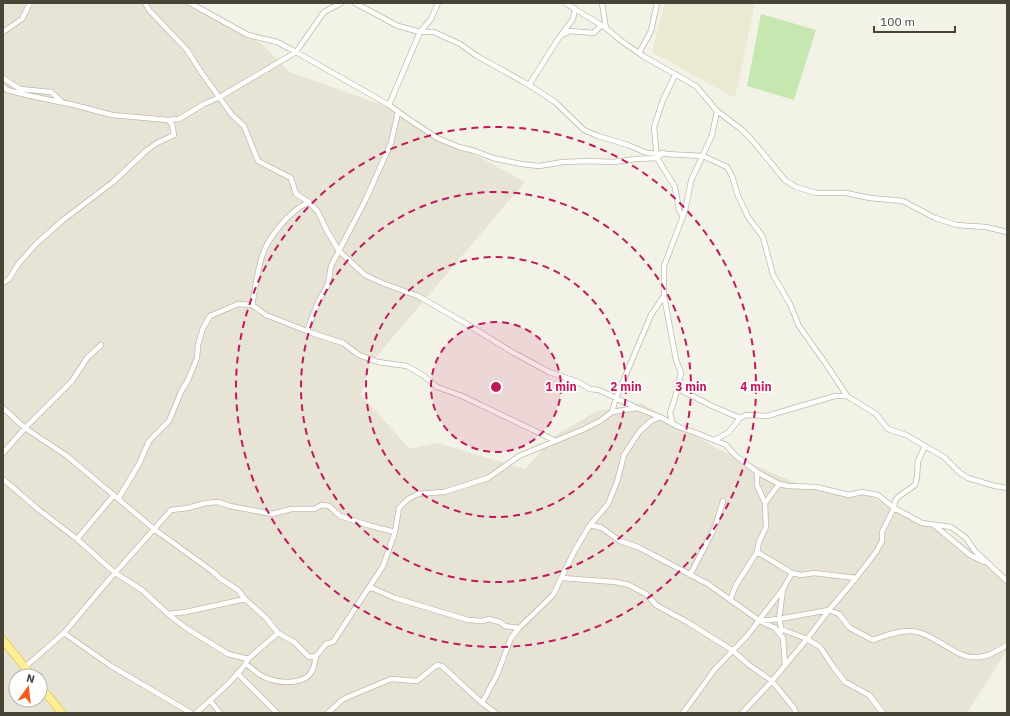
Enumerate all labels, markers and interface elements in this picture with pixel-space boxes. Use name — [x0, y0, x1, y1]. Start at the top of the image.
scale bar — [874, 8, 955, 34]
text: 100 m — [880, 14, 915, 29]
text: 1 min — [545, 379, 577, 394]
text: 2 min — [610, 379, 642, 394]
text: 3 min — [675, 379, 707, 394]
text: 4 min — [740, 379, 772, 394]
centre of rings — [489, 380, 503, 394]
north arrow — [8, 668, 48, 708]
text: N — [25, 671, 36, 686]

